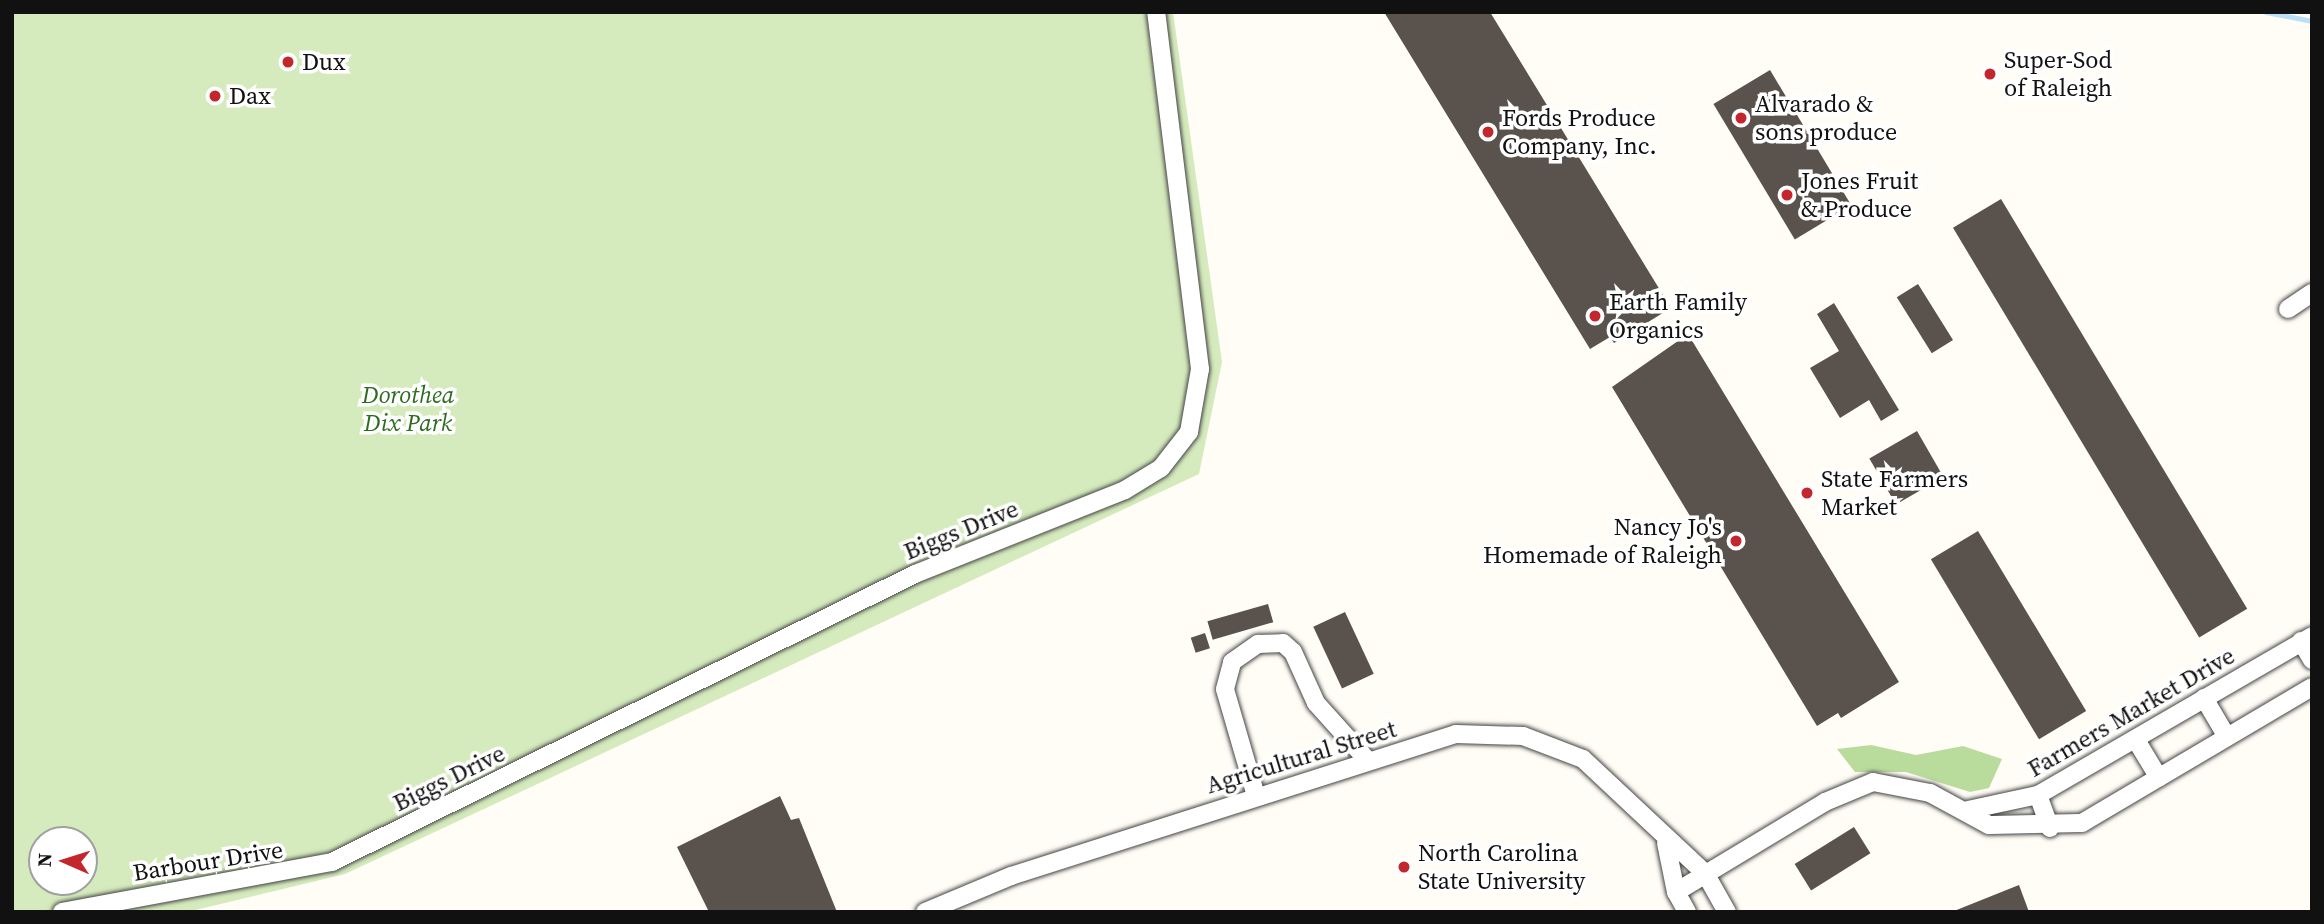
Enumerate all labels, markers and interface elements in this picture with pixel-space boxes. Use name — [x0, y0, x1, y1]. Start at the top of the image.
place label: Super-Sod of Raleigh — [2004, 46, 2112, 102]
place label: Dux — [302, 48, 346, 76]
marker: Dux — [280, 54, 296, 70]
marker: Super-Sod of Raleigh — [1982, 66, 1998, 82]
place label: Dax — [229, 82, 271, 110]
marker: Dax — [207, 88, 223, 104]
place label: Alvarado & sons produce — [1755, 90, 1897, 146]
place label: Fords Produce Company, Inc. — [1502, 104, 1657, 160]
marker: Alvarado & sons produce — [1733, 110, 1749, 126]
marker: Fords Produce Company, Inc. — [1480, 124, 1496, 140]
place label: Jones Fruit & Produce — [1801, 167, 1918, 223]
marker: Jones Fruit & Produce — [1779, 187, 1795, 203]
place label: Earth Family Organics — [1609, 288, 1747, 344]
marker: Earth Family Organics — [1587, 308, 1603, 324]
park label: Dorothea Dix Park — [362, 381, 454, 437]
place label: State Farmers Market — [1821, 465, 1968, 521]
marker: State Farmers Market — [1799, 485, 1815, 501]
street label: Biggs Drive — [900, 494, 1022, 566]
place label: Nancy Jo's Homemade of Raleigh — [1483, 513, 1722, 569]
marker: Nancy Jo's Homemade of Raleigh — [1728, 533, 1744, 549]
street label: Farmers Market Drive — [2022, 641, 2240, 783]
street label: Agricultural Street — [1202, 714, 1400, 800]
street label: Biggs Drive — [388, 739, 510, 817]
north arrow — [28, 826, 98, 896]
street label: Barbour Drive — [131, 835, 285, 887]
place label: North Carolina State University — [1418, 839, 1585, 895]
text: N — [31, 852, 57, 868]
marker: North Carolina State University — [1396, 859, 1412, 875]

